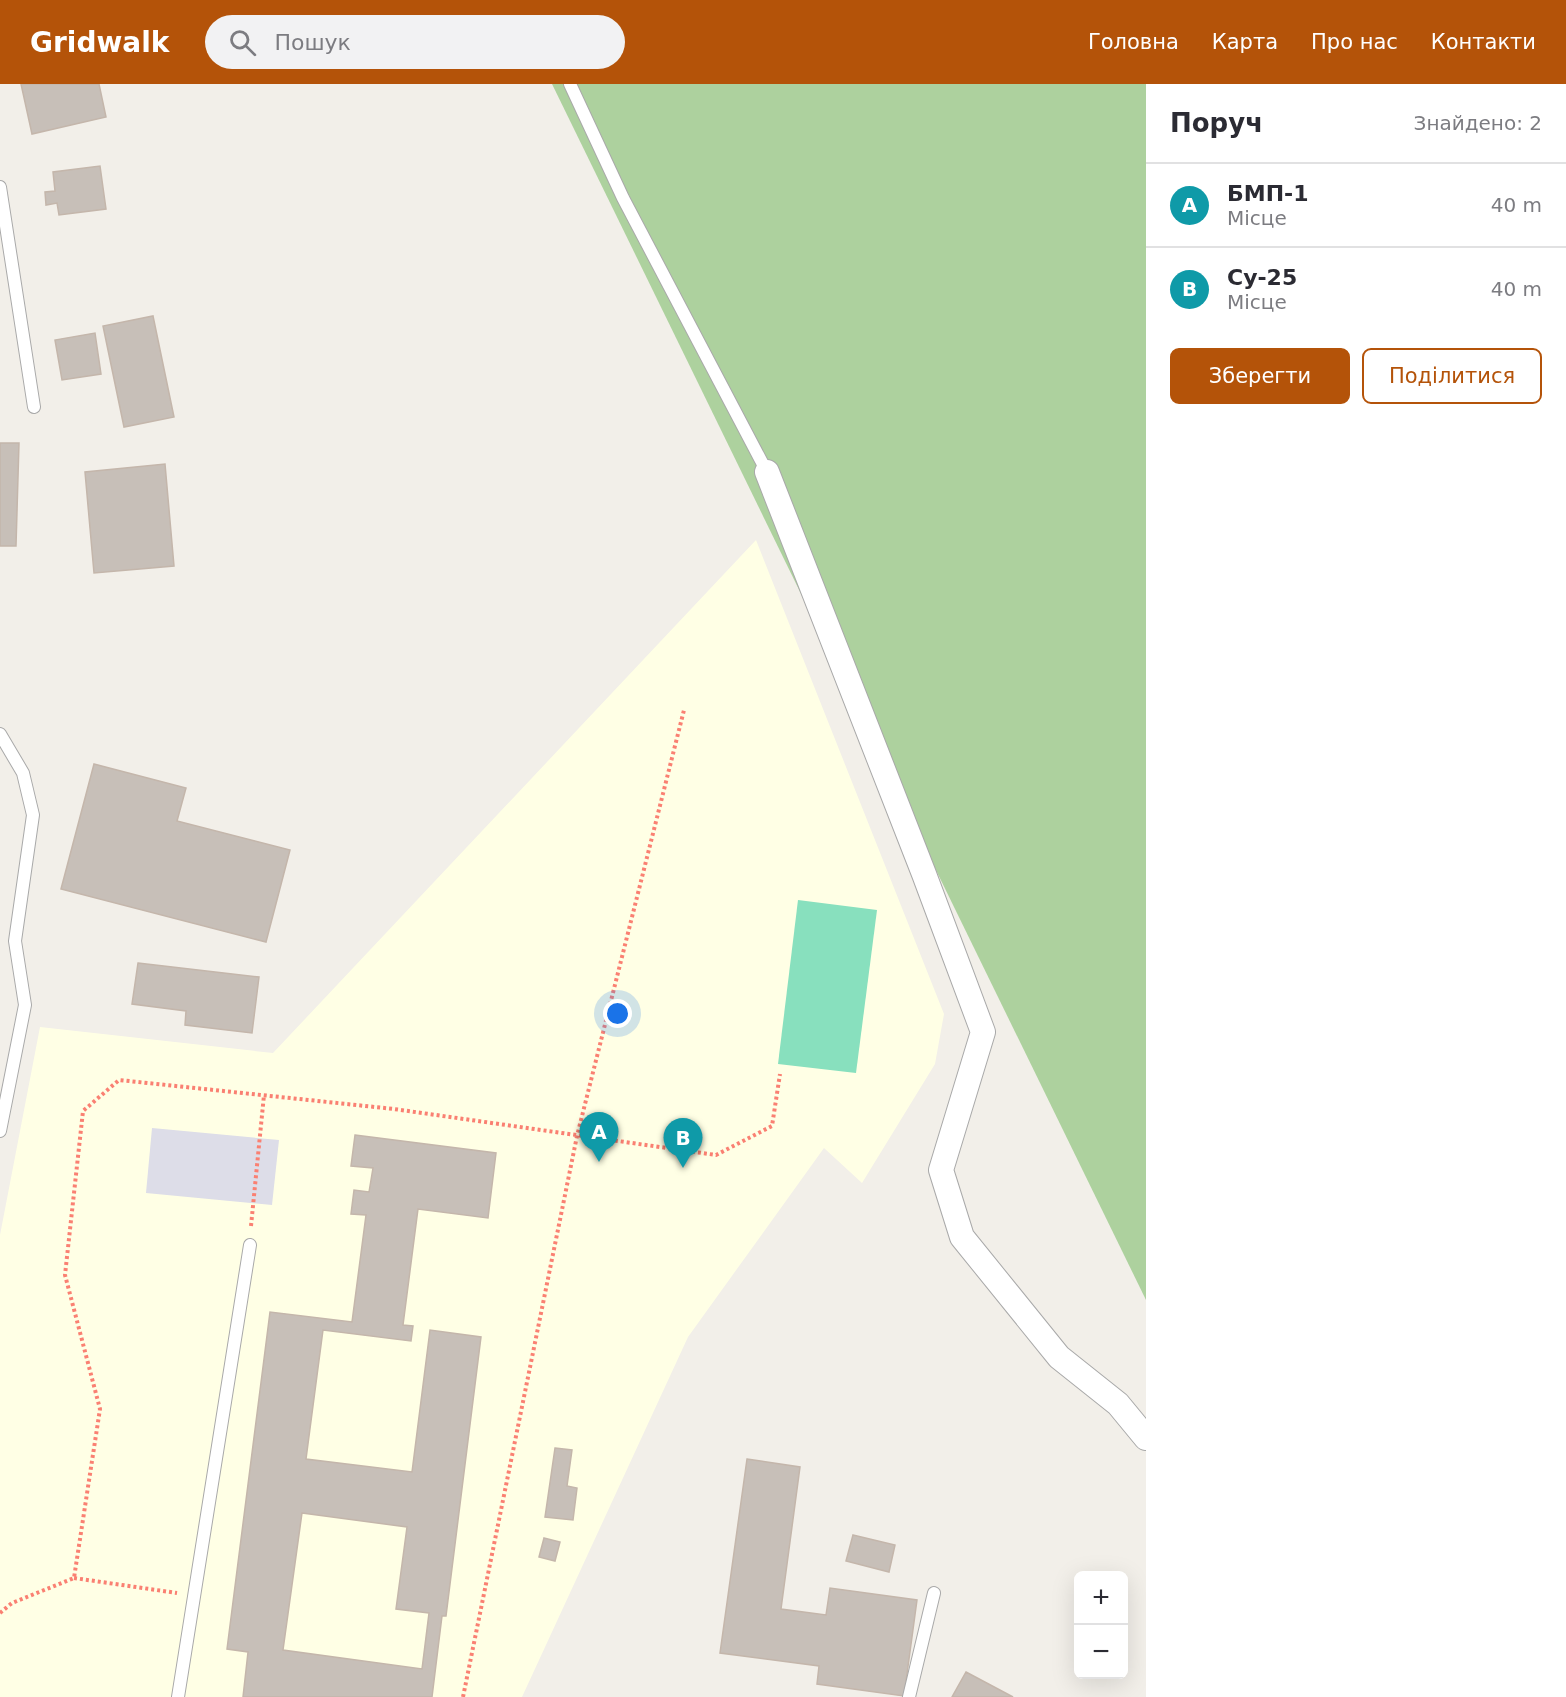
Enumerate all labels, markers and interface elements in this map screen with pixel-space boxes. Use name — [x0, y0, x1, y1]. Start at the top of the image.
search box — [205, 15, 625, 69]
text: Gridwalk — [30, 26, 169, 59]
icon: search — [226, 26, 259, 59]
text: Пошук — [274, 30, 351, 55]
text: Головна — [1088, 30, 1179, 54]
text: Карта — [1212, 30, 1278, 54]
text: Про нас — [1311, 30, 1398, 54]
text: Контакти — [1431, 30, 1536, 54]
text: Поруч — [1170, 108, 1263, 138]
text: Знайдено: 2 — [1414, 111, 1542, 135]
text: БМП-1 — [1227, 181, 1309, 206]
text: A — [1182, 193, 1197, 217]
text: 40 m — [1491, 193, 1542, 217]
text: Місце — [1227, 206, 1287, 230]
text: Су-25 — [1227, 265, 1297, 290]
text: B — [1182, 277, 1197, 301]
text: 40 m — [1491, 277, 1542, 301]
text: Місце — [1227, 290, 1287, 314]
button: Зберегти — [1170, 348, 1350, 404]
button: Поділитися — [1362, 348, 1542, 404]
your location — [603, 999, 632, 1028]
pin: A — [580, 1112, 618, 1162]
pin: B — [664, 1118, 702, 1168]
map controls — [1074, 1571, 1128, 1679]
button: + — [1074, 1571, 1128, 1625]
button: − — [1074, 1625, 1128, 1679]

